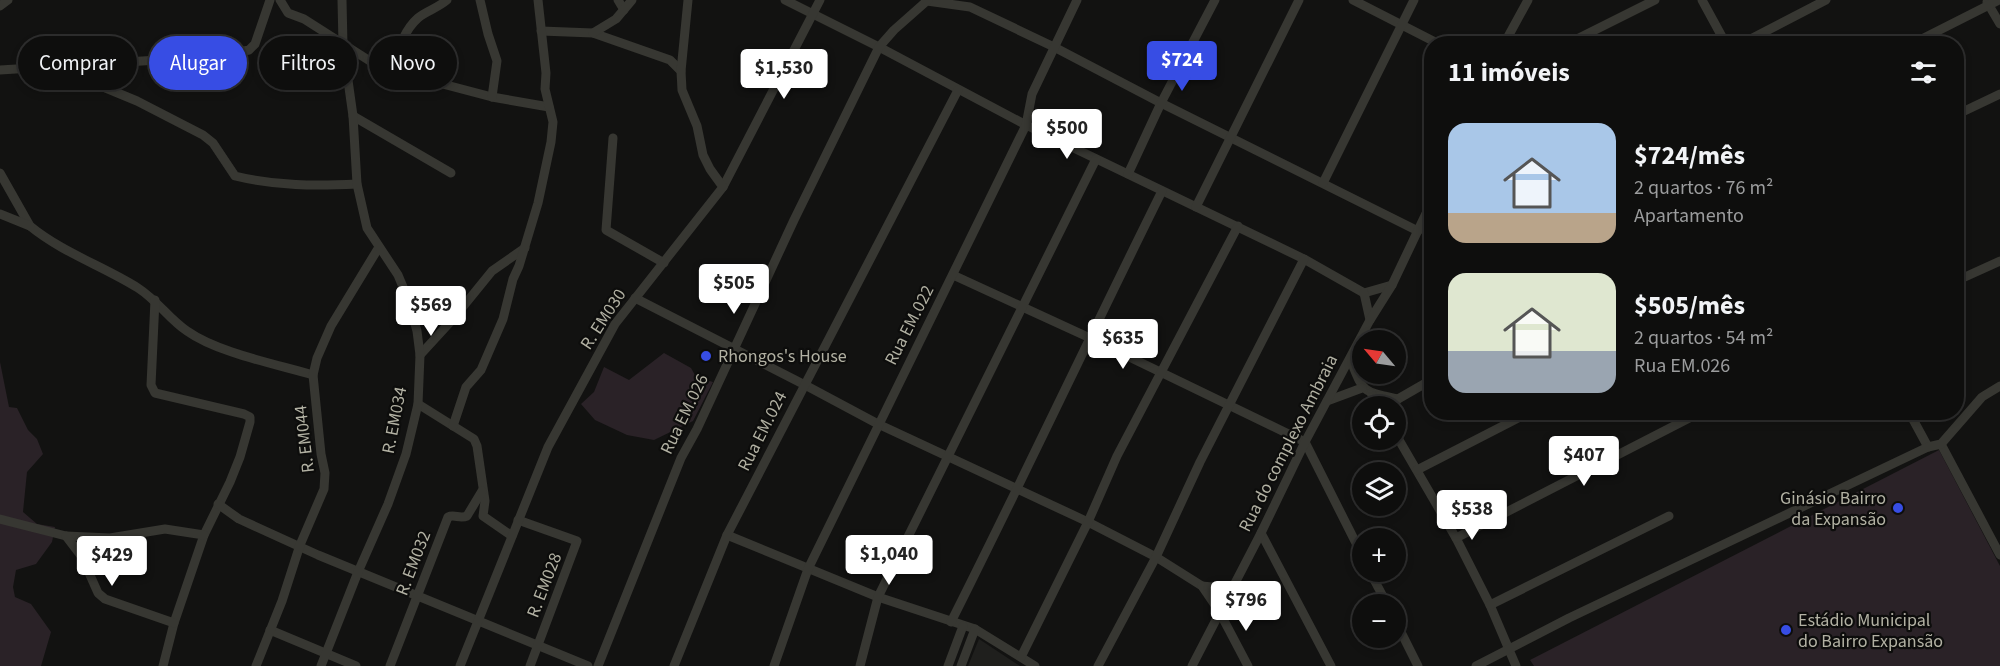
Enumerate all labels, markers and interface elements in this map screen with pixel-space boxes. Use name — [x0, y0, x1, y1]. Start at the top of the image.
chip: Comprar — [18, 36, 137, 90]
chip: Alugar — [149, 36, 247, 90]
chip: Filtros — [259, 36, 357, 90]
chip: Novo — [369, 36, 457, 90]
pin: $724 — [1146, 41, 1218, 92]
text: $724 — [1161, 46, 1203, 74]
pin: $1,530 — [735, 49, 833, 100]
text: $1,530 — [755, 54, 813, 82]
text: 11 imóveis — [1448, 54, 1570, 91]
icon: filters — [1907, 56, 1940, 89]
pin: $500 — [1031, 109, 1103, 160]
text: $500 — [1046, 114, 1088, 142]
text: $724/mês — [1634, 137, 1745, 174]
icon: home — [1496, 147, 1568, 219]
text: 2 quartos · 76 m² — [1634, 174, 1773, 202]
text: Apartamento — [1634, 202, 1744, 230]
pin: $505 — [698, 264, 770, 315]
text: $505 — [713, 269, 755, 297]
street label: Rua EM.022 — [879, 281, 940, 369]
street label: R. EM030 — [574, 284, 632, 354]
pin: $569 — [395, 286, 467, 337]
text: $505/mês — [1634, 287, 1745, 324]
text: $569 — [410, 291, 452, 319]
icon: home — [1496, 297, 1568, 369]
pin: $635 — [1087, 319, 1159, 370]
text: $635 — [1102, 324, 1144, 352]
text: 2 quartos · 54 m² — [1634, 324, 1773, 352]
north arrow — [1352, 330, 1406, 384]
map controls — [1352, 330, 1406, 648]
place label: Rhongos's House — [718, 344, 847, 369]
marker: Rhongos's House — [699, 349, 713, 363]
street label: Rua do complexo Ambraia — [1233, 350, 1344, 536]
text: Rua EM.026 — [1634, 352, 1730, 380]
street label: Rua EM.026 — [654, 370, 715, 459]
street label: R. EM034 — [376, 384, 413, 456]
street label: Rua EM.024 — [732, 387, 793, 475]
button: locate — [1352, 396, 1406, 450]
street label: R. EM044 — [288, 404, 321, 474]
pin: $407 — [1548, 436, 1620, 487]
text: $407 — [1563, 441, 1605, 469]
button: layers — [1352, 462, 1406, 516]
place label: Ginásio Bairro da Expansão — [1780, 486, 1886, 532]
pin: $538 — [1436, 490, 1508, 541]
text: $538 — [1451, 495, 1493, 523]
marker: Ginásio Bairro da Expansão — [1891, 501, 1905, 515]
street label: R. EM032 — [390, 527, 437, 599]
button: + — [1352, 528, 1406, 582]
pin: $1,040 — [840, 535, 938, 586]
pin: $429 — [76, 536, 148, 587]
text: $1,040 — [860, 540, 918, 568]
text: $429 — [91, 541, 133, 569]
street label: R. EM028 — [521, 549, 568, 621]
pin: $796 — [1210, 581, 1282, 632]
text: $796 — [1225, 586, 1267, 614]
button: − — [1352, 594, 1406, 648]
place label: Estádio Municipal do Bairro Expansão — [1798, 608, 1943, 654]
marker: Estádio Municipal do Bairro Expansão — [1779, 623, 1793, 637]

